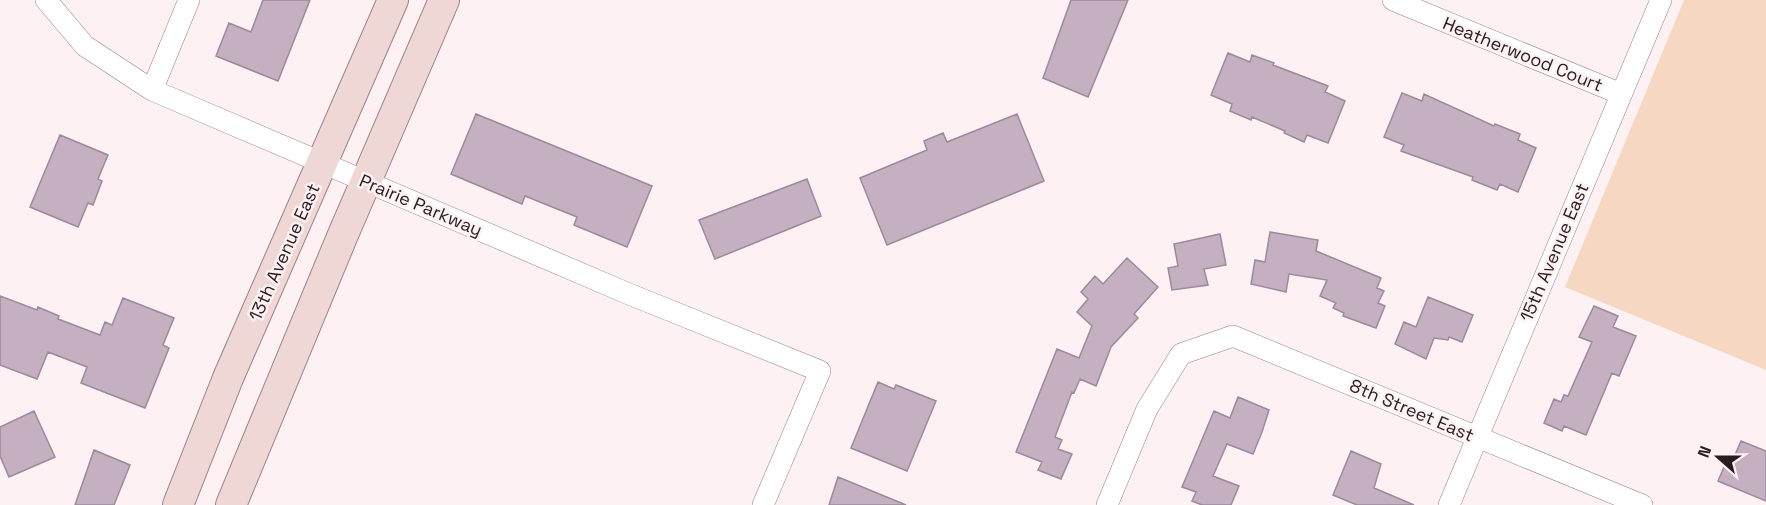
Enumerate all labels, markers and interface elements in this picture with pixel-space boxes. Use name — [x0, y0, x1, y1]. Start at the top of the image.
street label: Heatherwood Court — [1440, 11, 1606, 97]
street label: Prairie Parkway — [356, 169, 486, 241]
street label: 15th Avenue East — [1514, 179, 1594, 325]
street label: 13th Avenue East — [243, 180, 325, 324]
street label: 8th Street East — [1346, 373, 1478, 447]
north arrow — [1688, 427, 1748, 487]
text: N — [1693, 443, 1716, 461]

